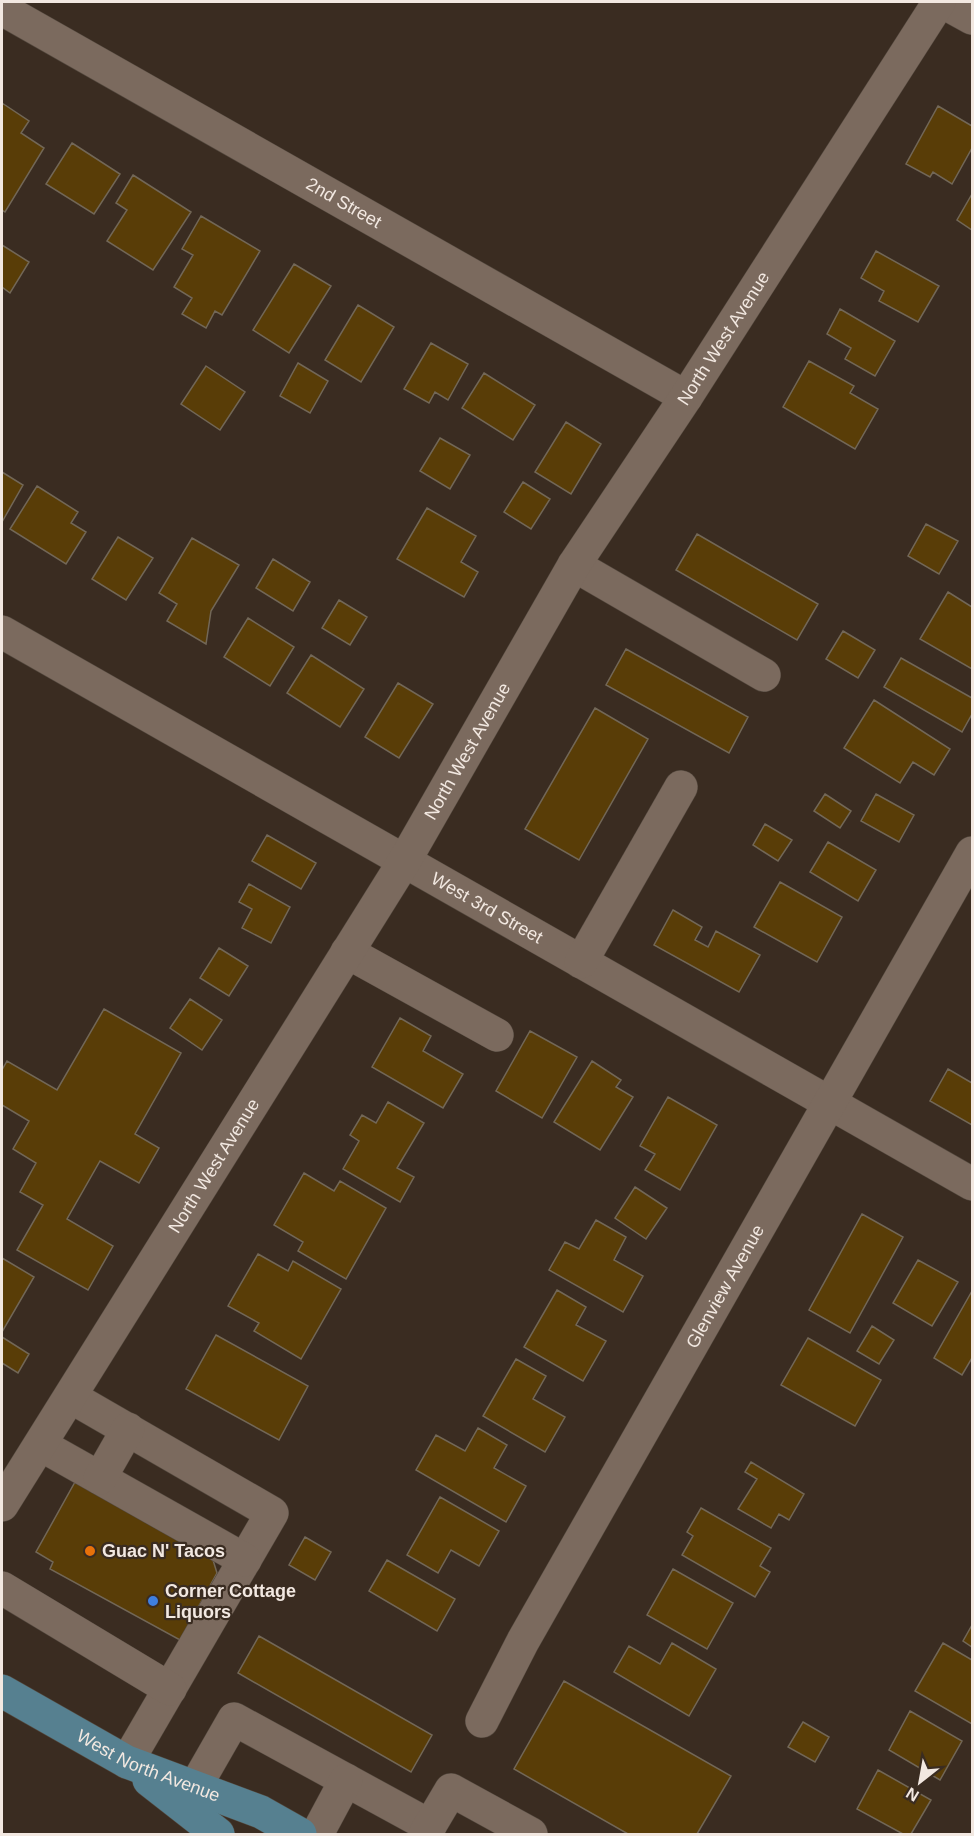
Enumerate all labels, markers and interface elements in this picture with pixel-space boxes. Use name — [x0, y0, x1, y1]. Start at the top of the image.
street label: 2nd Street — [303, 174, 385, 232]
street label: North West Avenue — [673, 268, 774, 409]
street label: North West Avenue — [420, 679, 514, 823]
street label: West 3rd Street — [428, 868, 546, 948]
street label: North West Avenue — [165, 1095, 263, 1237]
street label: Glenview Avenue — [682, 1221, 768, 1352]
place label: Guac N' Tacos — [102, 1541, 225, 1561]
marker: Guac N' Tacos — [83, 1544, 97, 1558]
place label: Corner Cottage Liquors — [165, 1581, 296, 1622]
marker: Corner Cottage Liquors — [146, 1594, 160, 1608]
street label: West North Avenue — [73, 1726, 223, 1806]
north arrow — [890, 1752, 950, 1812]
text: N — [903, 1784, 922, 1805]

